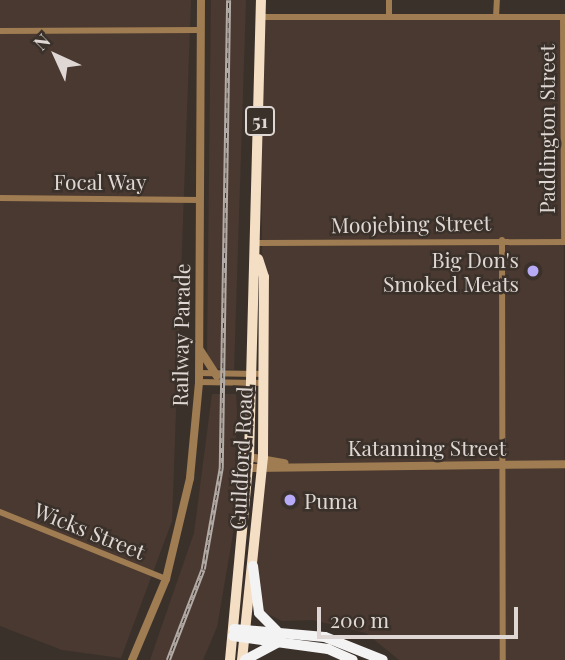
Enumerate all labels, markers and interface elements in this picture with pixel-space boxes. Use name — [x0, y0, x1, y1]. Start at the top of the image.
north arrow — [21, 21, 91, 91]
text: N — [27, 27, 55, 55]
street label: Paddington Street — [533, 44, 559, 214]
road number: 51 — [244, 105, 276, 136]
street label: Focal Way — [53, 168, 147, 194]
street label: Moojebing Street — [331, 209, 491, 237]
place label: Big Don's Smoked Meats — [383, 246, 519, 296]
street label: Railway Parade — [166, 263, 194, 407]
marker: Big Don's Smoked Meats — [525, 263, 541, 279]
street label: Guildford Road — [224, 386, 256, 530]
street label: Katanning Street — [348, 434, 506, 460]
place label: Puma — [304, 487, 358, 513]
marker: Puma — [282, 492, 298, 508]
street label: Wicks Street — [31, 496, 149, 564]
scale bar — [320, 594, 521, 638]
text: 200 m — [330, 605, 389, 633]

